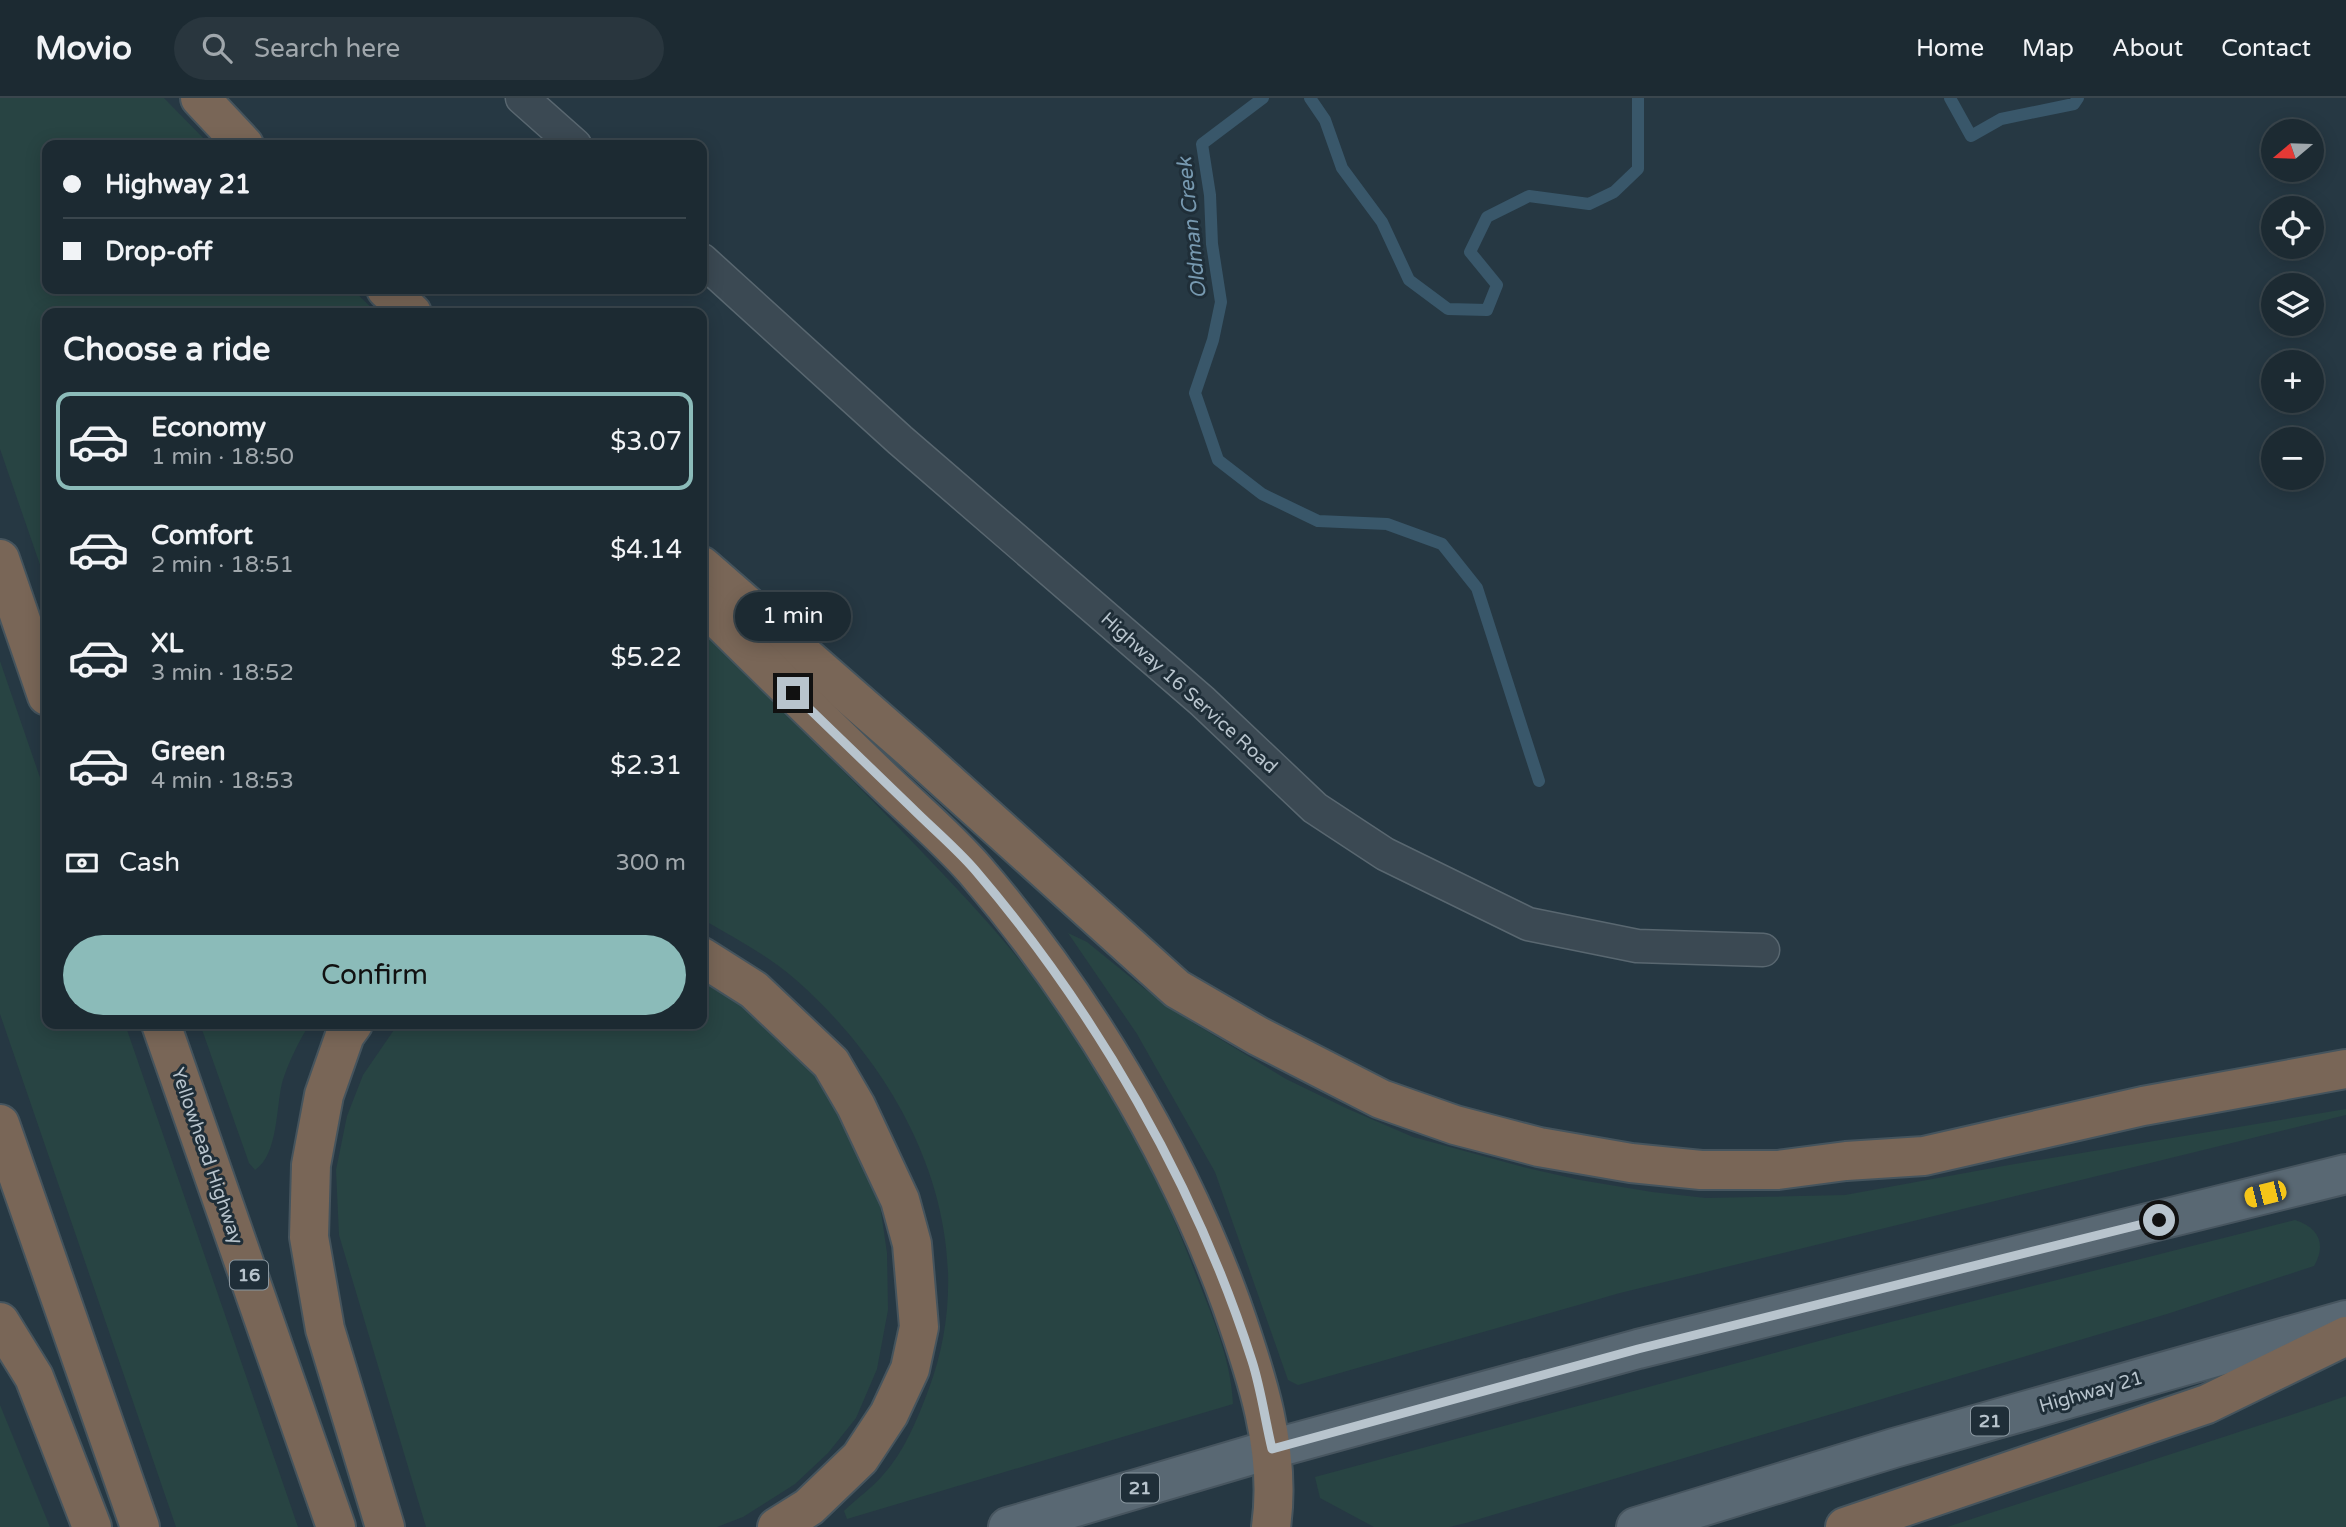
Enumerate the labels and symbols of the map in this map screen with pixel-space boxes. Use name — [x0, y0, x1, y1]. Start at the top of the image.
north arrow — [2261, 119, 2324, 182]
water label: Oldman Creek — [1172, 155, 1212, 300]
callout: 1 min — [735, 592, 851, 640]
street label: Highway 16 Service Road — [1096, 608, 1282, 778]
route end — [777, 677, 809, 709]
street label: Yellowhead Highway — [166, 1065, 248, 1247]
car — [2243, 1179, 2288, 1209]
route start — [2143, 1204, 2175, 1236]
road number: 16 — [230, 1260, 268, 1290]
street label: Highway 21 — [2037, 1367, 2145, 1417]
road number: 21 — [1971, 1406, 2009, 1436]
road number: 21 — [1121, 1474, 1159, 1503]

